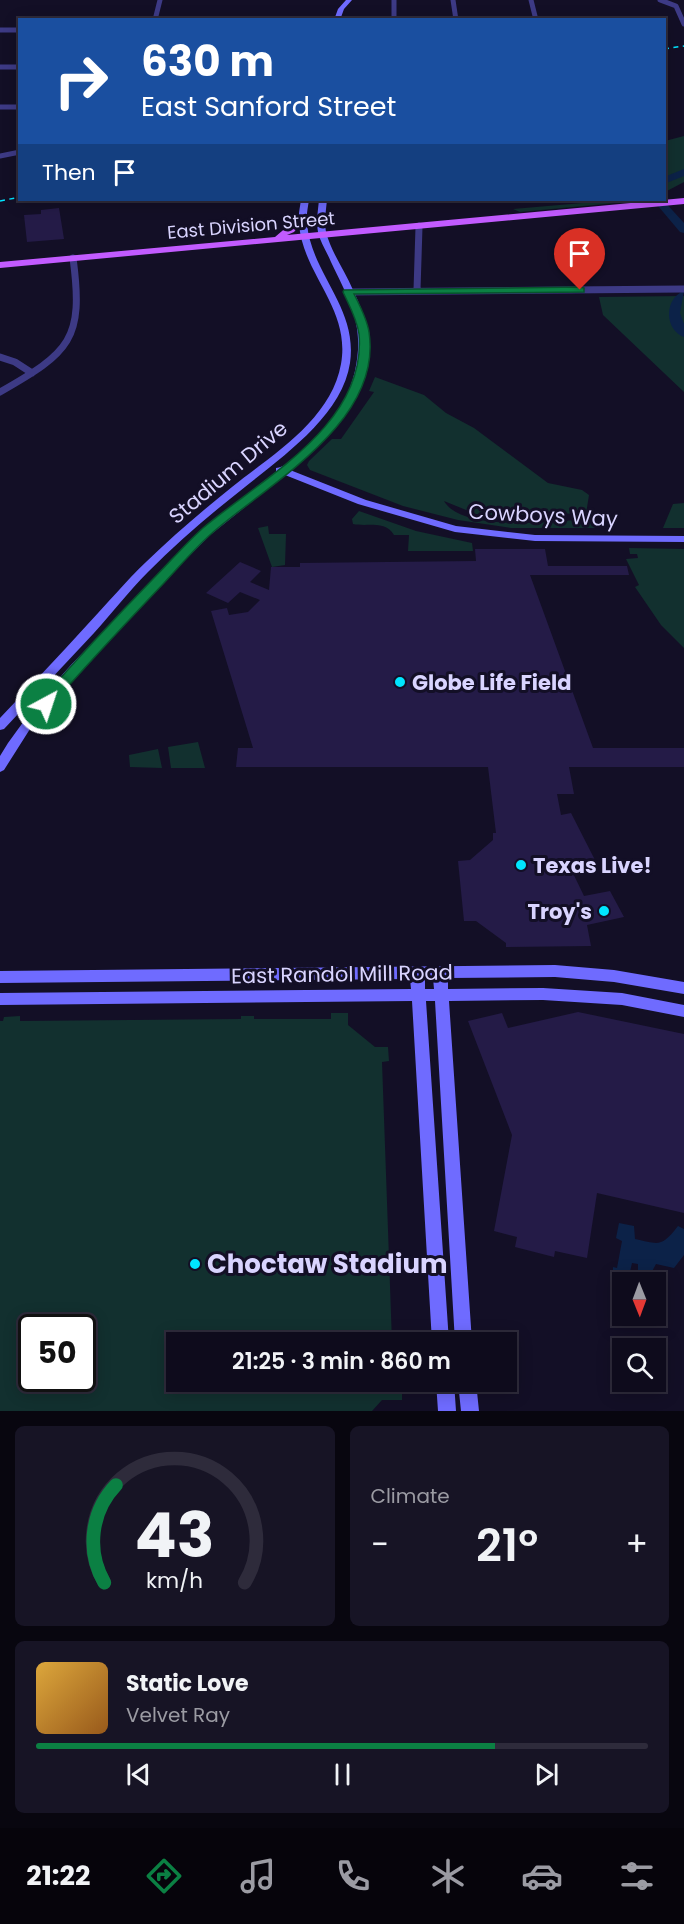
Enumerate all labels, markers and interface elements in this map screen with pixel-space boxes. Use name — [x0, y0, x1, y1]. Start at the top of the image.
text: 630 m — [141, 32, 274, 91]
icon: right — [42, 42, 120, 120]
text: East Sanford Street — [141, 88, 396, 125]
icon: arrive — [108, 156, 141, 189]
text: Then — [42, 157, 96, 188]
street label: East Division Street — [166, 205, 336, 245]
pin — [554, 228, 605, 290]
icon: arrive — [563, 237, 596, 270]
street label: Stadium Drive — [162, 414, 294, 530]
street label: Cowboys Way — [468, 497, 619, 533]
place label: Globe Life Field — [412, 668, 571, 697]
position arrow — [14.0, 672, 78.0, 736]
marker: Globe Life Field — [393, 675, 407, 689]
place label: Texas Live! — [533, 851, 652, 880]
marker: Texas Live! — [514, 858, 528, 872]
place label: Troy's — [528, 897, 592, 926]
marker: Troy's — [597, 904, 611, 918]
street label: East Randol Mill Road — [231, 958, 453, 990]
place label: Choctaw Stadium — [207, 1246, 447, 1282]
marker: Choctaw Stadium — [188, 1257, 202, 1271]
north arrow — [612, 1272, 666, 1326]
map controls — [612, 1272, 666, 1392]
speed limit sign: 50 — [18, 1314, 96, 1392]
button: search — [612, 1338, 666, 1392]
text: 21:25 · 3 min · 860 m — [232, 1346, 451, 1377]
text: Climate — [371, 1482, 450, 1510]
text: 43 — [135, 1491, 215, 1579]
text: 21° — [476, 1514, 538, 1577]
text: − — [371, 1521, 389, 1568]
text: + — [625, 1521, 648, 1568]
text: km/h — [146, 1565, 203, 1596]
text: Static Love — [126, 1668, 249, 1699]
text: Velvet Ray — [126, 1701, 230, 1729]
icon: previous — [122, 1758, 155, 1791]
icon: pause — [326, 1758, 359, 1791]
icon: next — [530, 1758, 563, 1791]
icon: directions — [143, 1855, 185, 1897]
icon: music — [237, 1855, 279, 1897]
icon: phone — [332, 1855, 374, 1897]
icon: climate — [427, 1855, 469, 1897]
icon: car — [521, 1855, 563, 1897]
icon: filters — [616, 1855, 658, 1897]
text: 21:22 — [26, 1857, 90, 1894]

